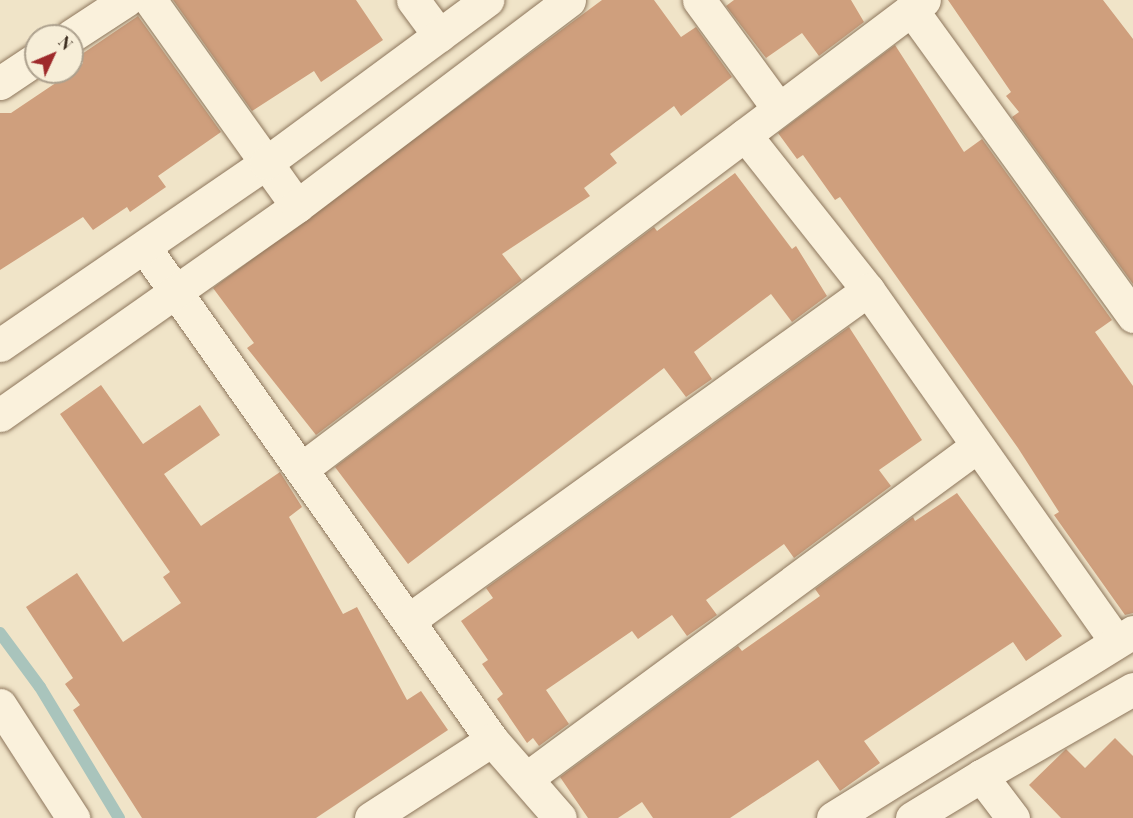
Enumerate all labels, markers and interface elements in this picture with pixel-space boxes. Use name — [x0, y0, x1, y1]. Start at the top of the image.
north arrow — [24, 24, 84, 84]
text: N — [54, 31, 77, 54]

